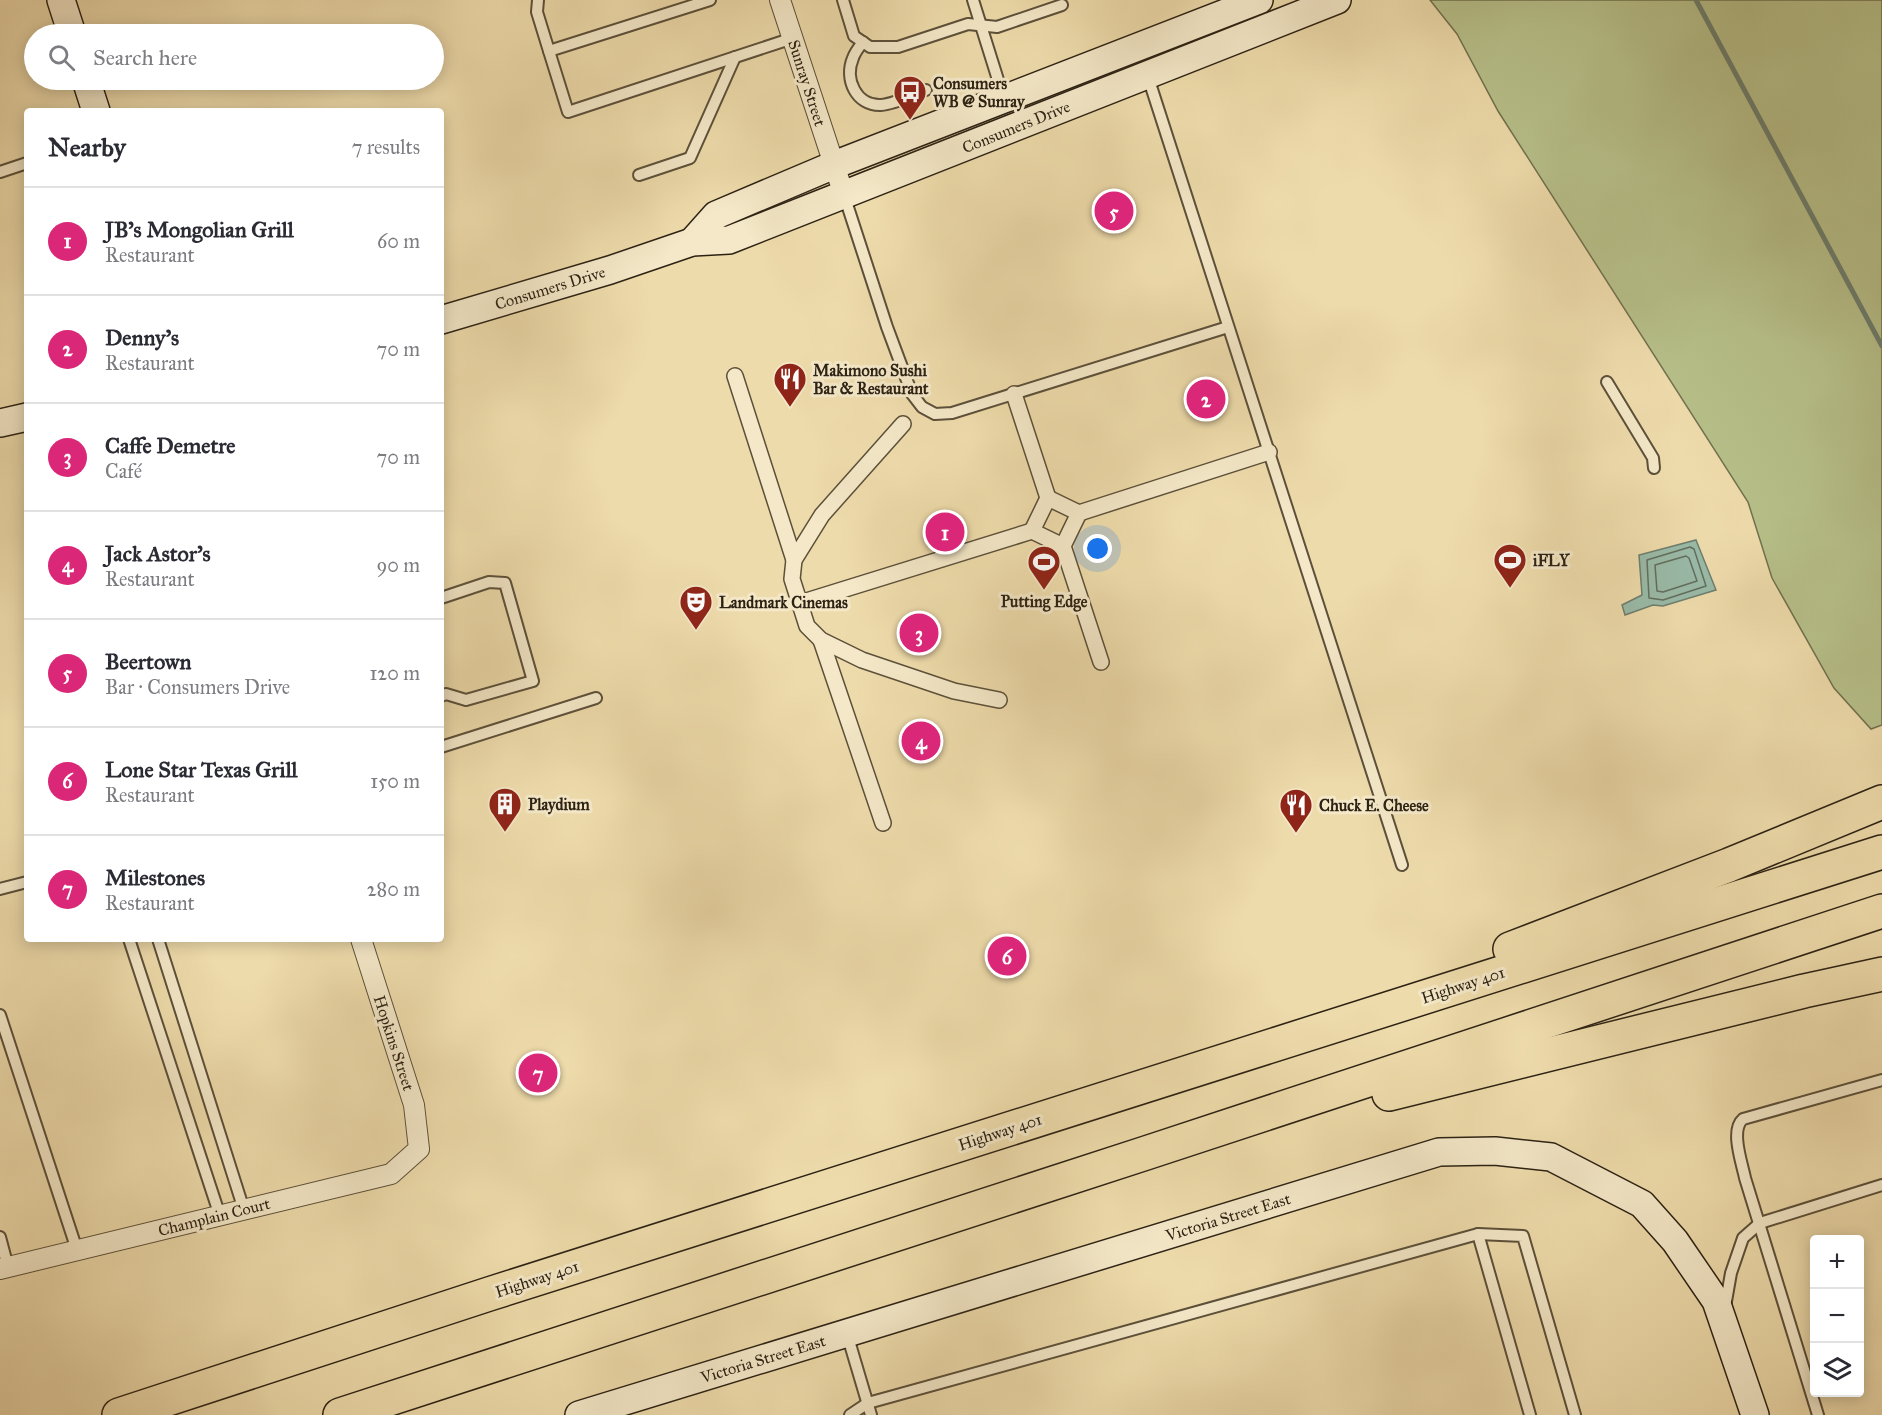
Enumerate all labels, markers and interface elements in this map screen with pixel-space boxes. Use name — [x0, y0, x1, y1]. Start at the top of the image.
search box — [24, 24, 444, 90]
street label: Sunray Street — [784, 37, 830, 129]
icon: search — [45, 41, 78, 74]
text: Search here — [93, 44, 197, 71]
bus stop icon: Consumers WB @ Sunray — [892, 74, 928, 121]
place label: Consumers WB @ Sunray — [933, 74, 1026, 112]
street label: Consumers Drive — [959, 97, 1073, 157]
text: Nearby — [48, 131, 126, 163]
text: 7 results — [352, 135, 420, 159]
pin: 5 — [1094, 188, 1134, 234]
text: JB's Mongolian Grill — [105, 216, 294, 243]
text: 1 — [64, 229, 71, 253]
text: 60 m — [377, 229, 420, 253]
text: Restaurant — [105, 243, 195, 267]
street label: Consumers Drive — [493, 262, 608, 314]
text: Denny's — [105, 324, 179, 351]
text: 2 — [63, 337, 72, 361]
text: 70 m — [377, 337, 420, 361]
text: Restaurant — [105, 351, 195, 375]
restaurant icon: Makimono Sushi Bar & Restaurant — [772, 361, 808, 408]
place label: Makimono Sushi Bar & Restaurant — [813, 361, 929, 398]
pin: 2 — [1186, 376, 1226, 422]
text: Caffe Demetre — [105, 432, 236, 459]
text: 3 — [64, 445, 72, 469]
text: 70 m — [377, 445, 420, 469]
text: Café — [105, 459, 142, 483]
pin: 1 — [926, 510, 964, 554]
your location — [1083, 534, 1112, 563]
text: Jack Astor's — [105, 540, 210, 567]
sports icon: iFLY — [1492, 542, 1528, 589]
sports icon: Putting Edge — [1026, 544, 1062, 591]
place label: iFLY — [1533, 551, 1570, 570]
text: 4 — [62, 553, 73, 577]
text: 90 m — [377, 553, 420, 577]
text: Restaurant — [105, 567, 195, 591]
theatre icon: Landmark Cinemas — [678, 584, 714, 631]
place label: Putting Edge — [1001, 592, 1088, 612]
place label: Landmark Cinemas — [719, 593, 848, 612]
pin: 3 — [900, 610, 938, 656]
text: Beertown — [105, 648, 191, 675]
text: 5 — [63, 661, 72, 685]
text: 120 m — [369, 661, 420, 685]
text: Bar · Consumers Drive — [105, 675, 290, 699]
pin: 4 — [902, 718, 940, 764]
text: Lone Star Texas Grill — [105, 756, 298, 783]
text: 6 — [62, 769, 73, 793]
text: 150 m — [370, 769, 420, 793]
text: Restaurant — [105, 783, 195, 807]
building icon: Playdium — [487, 786, 523, 833]
restaurant icon: Chuck E. Cheese — [1278, 787, 1314, 834]
place label: Playdium — [528, 795, 590, 815]
place label: Chuck E. Cheese — [1319, 796, 1429, 815]
text: Milestones — [105, 864, 205, 891]
text: 7 — [62, 877, 73, 901]
text: 280 m — [367, 877, 420, 901]
text: Restaurant — [105, 891, 195, 915]
pin: 6 — [988, 934, 1026, 978]
street label: Highway 401 — [1419, 963, 1508, 1008]
street label: Hopkins Street — [370, 993, 418, 1093]
pin: 7 — [518, 1050, 558, 1096]
street label: Highway 401 — [956, 1110, 1045, 1155]
street label: Victoria Street East — [1162, 1189, 1293, 1245]
street label: Champlain Court — [156, 1194, 272, 1240]
map controls — [1810, 1235, 1864, 1397]
button: + — [1810, 1235, 1864, 1289]
street label: Highway 401 — [493, 1257, 582, 1302]
button: − — [1810, 1289, 1864, 1343]
street label: Victoria Street East — [697, 1331, 828, 1387]
button: layers — [1810, 1343, 1864, 1397]

